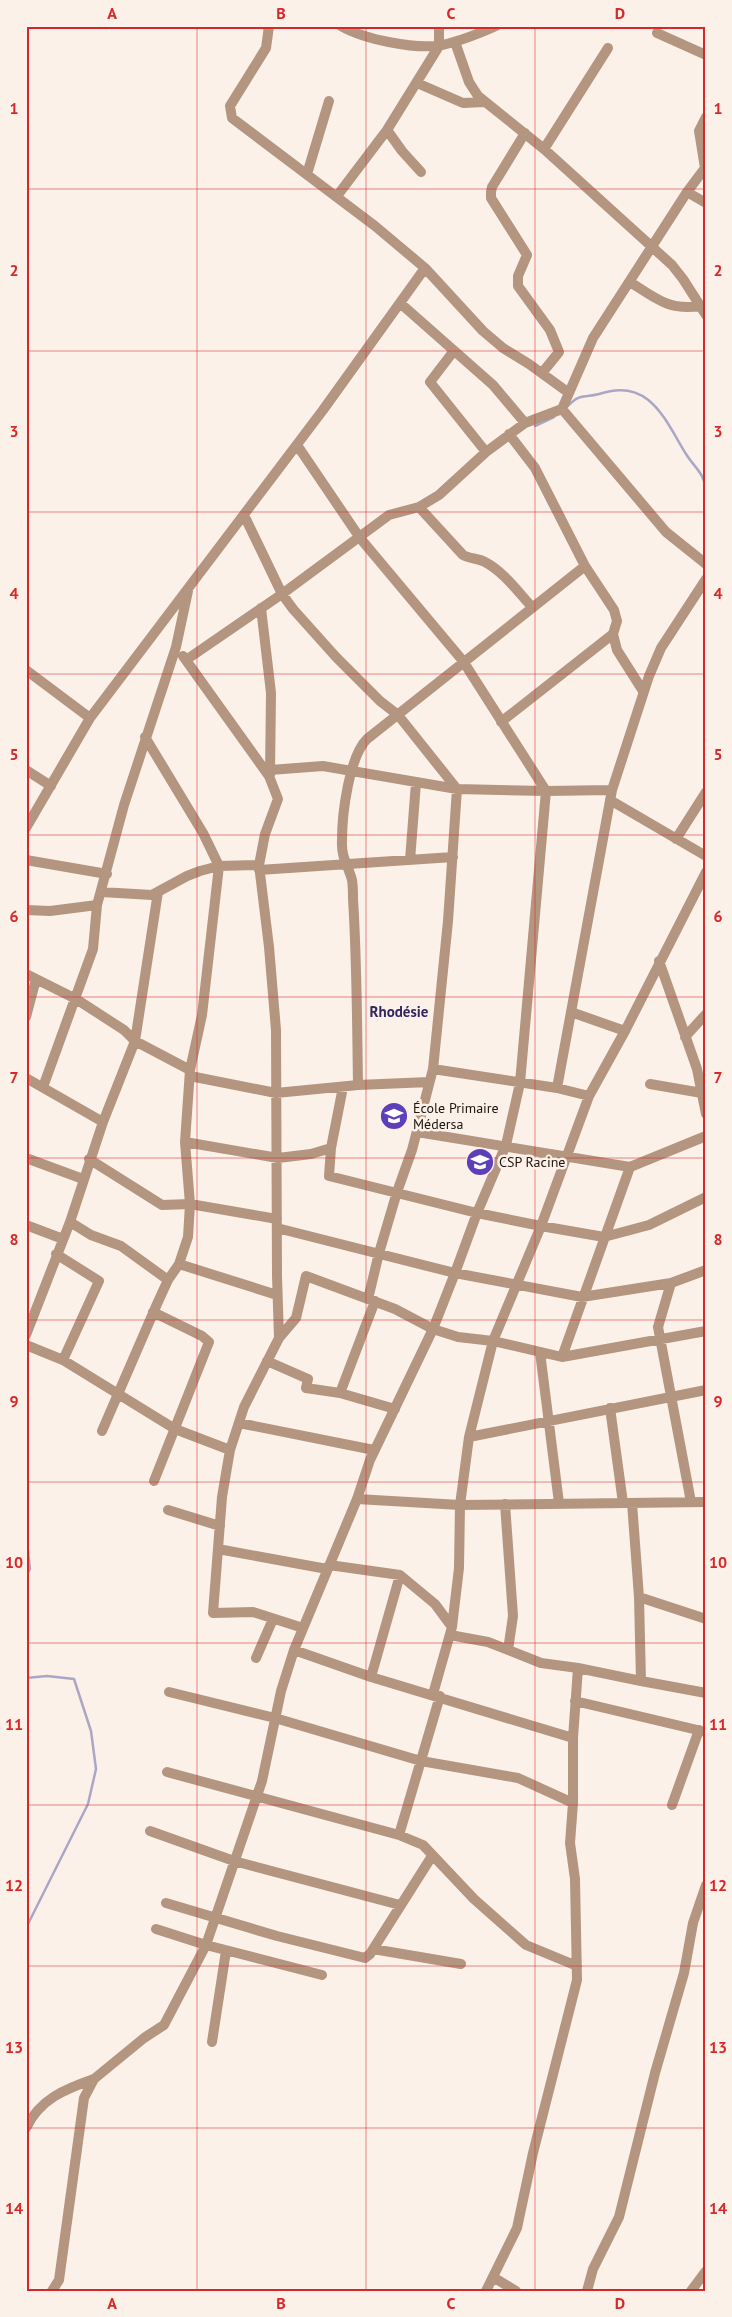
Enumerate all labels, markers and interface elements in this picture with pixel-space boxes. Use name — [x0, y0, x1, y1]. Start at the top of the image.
text: A — [107, 3, 117, 23]
text: B — [276, 3, 286, 23]
text: C — [447, 3, 456, 23]
text: D — [615, 3, 625, 23]
text: 1 — [9, 98, 19, 118]
text: 1 — [713, 98, 723, 118]
text: 2 — [9, 260, 19, 280]
text: 2 — [713, 260, 723, 280]
text: 3 — [9, 421, 19, 441]
text: 3 — [713, 421, 723, 441]
text: 4 — [9, 583, 19, 603]
text: 4 — [713, 583, 723, 603]
text: 5 — [9, 744, 19, 764]
text: 5 — [713, 744, 723, 764]
text: 6 — [9, 906, 19, 926]
text: 6 — [713, 906, 723, 926]
district label: Rhodésie — [370, 1002, 429, 1021]
text: 7 — [9, 1067, 19, 1087]
text: 7 — [713, 1067, 723, 1087]
place label: École Primaire Médersa — [413, 1099, 499, 1133]
school or university icon: École Primaire Médersa — [379, 1101, 409, 1131]
school or university icon: CSP Racine — [465, 1147, 495, 1177]
place label: CSP Racine — [499, 1153, 565, 1171]
text: 8 — [9, 1229, 19, 1249]
text: 8 — [713, 1229, 723, 1249]
text: 9 — [9, 1391, 19, 1411]
text: 9 — [713, 1391, 723, 1411]
text: 10 — [5, 1552, 23, 1572]
text: 10 — [709, 1552, 727, 1572]
text: 11 — [5, 1714, 23, 1734]
text: 11 — [709, 1714, 727, 1734]
text: 12 — [5, 1875, 23, 1895]
text: 12 — [709, 1875, 727, 1895]
text: 13 — [5, 2037, 23, 2057]
text: 13 — [709, 2037, 727, 2057]
text: 14 — [5, 2198, 23, 2218]
text: 14 — [709, 2198, 727, 2218]
text: A — [107, 2293, 117, 2313]
text: B — [276, 2293, 286, 2313]
text: C — [447, 2293, 456, 2313]
text: D — [615, 2293, 625, 2313]

